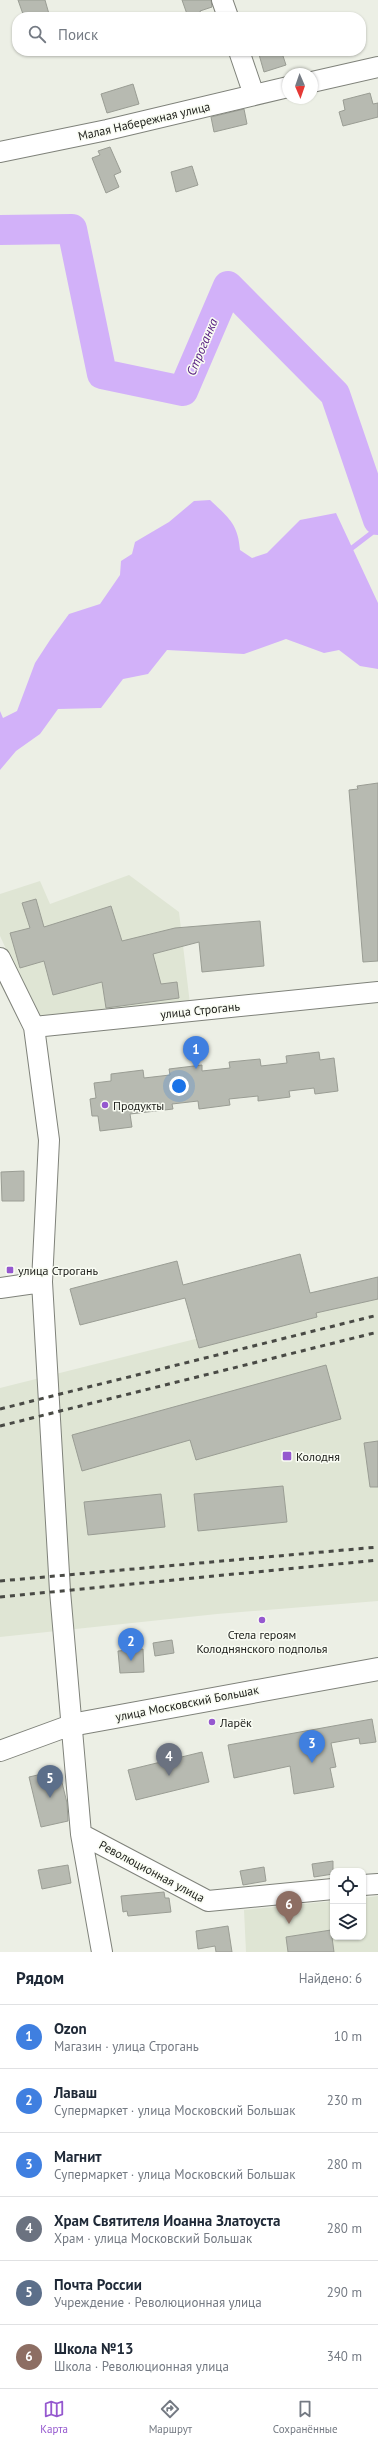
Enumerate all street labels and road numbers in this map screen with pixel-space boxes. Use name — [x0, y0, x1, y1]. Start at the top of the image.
street label: Малая Набережная улица — [76, 98, 212, 144]
street label: улица Строгань — [159, 998, 241, 1022]
street label: улица Московский Большак — [114, 1682, 260, 1724]
street label: Революционная улица — [97, 1837, 207, 1905]

